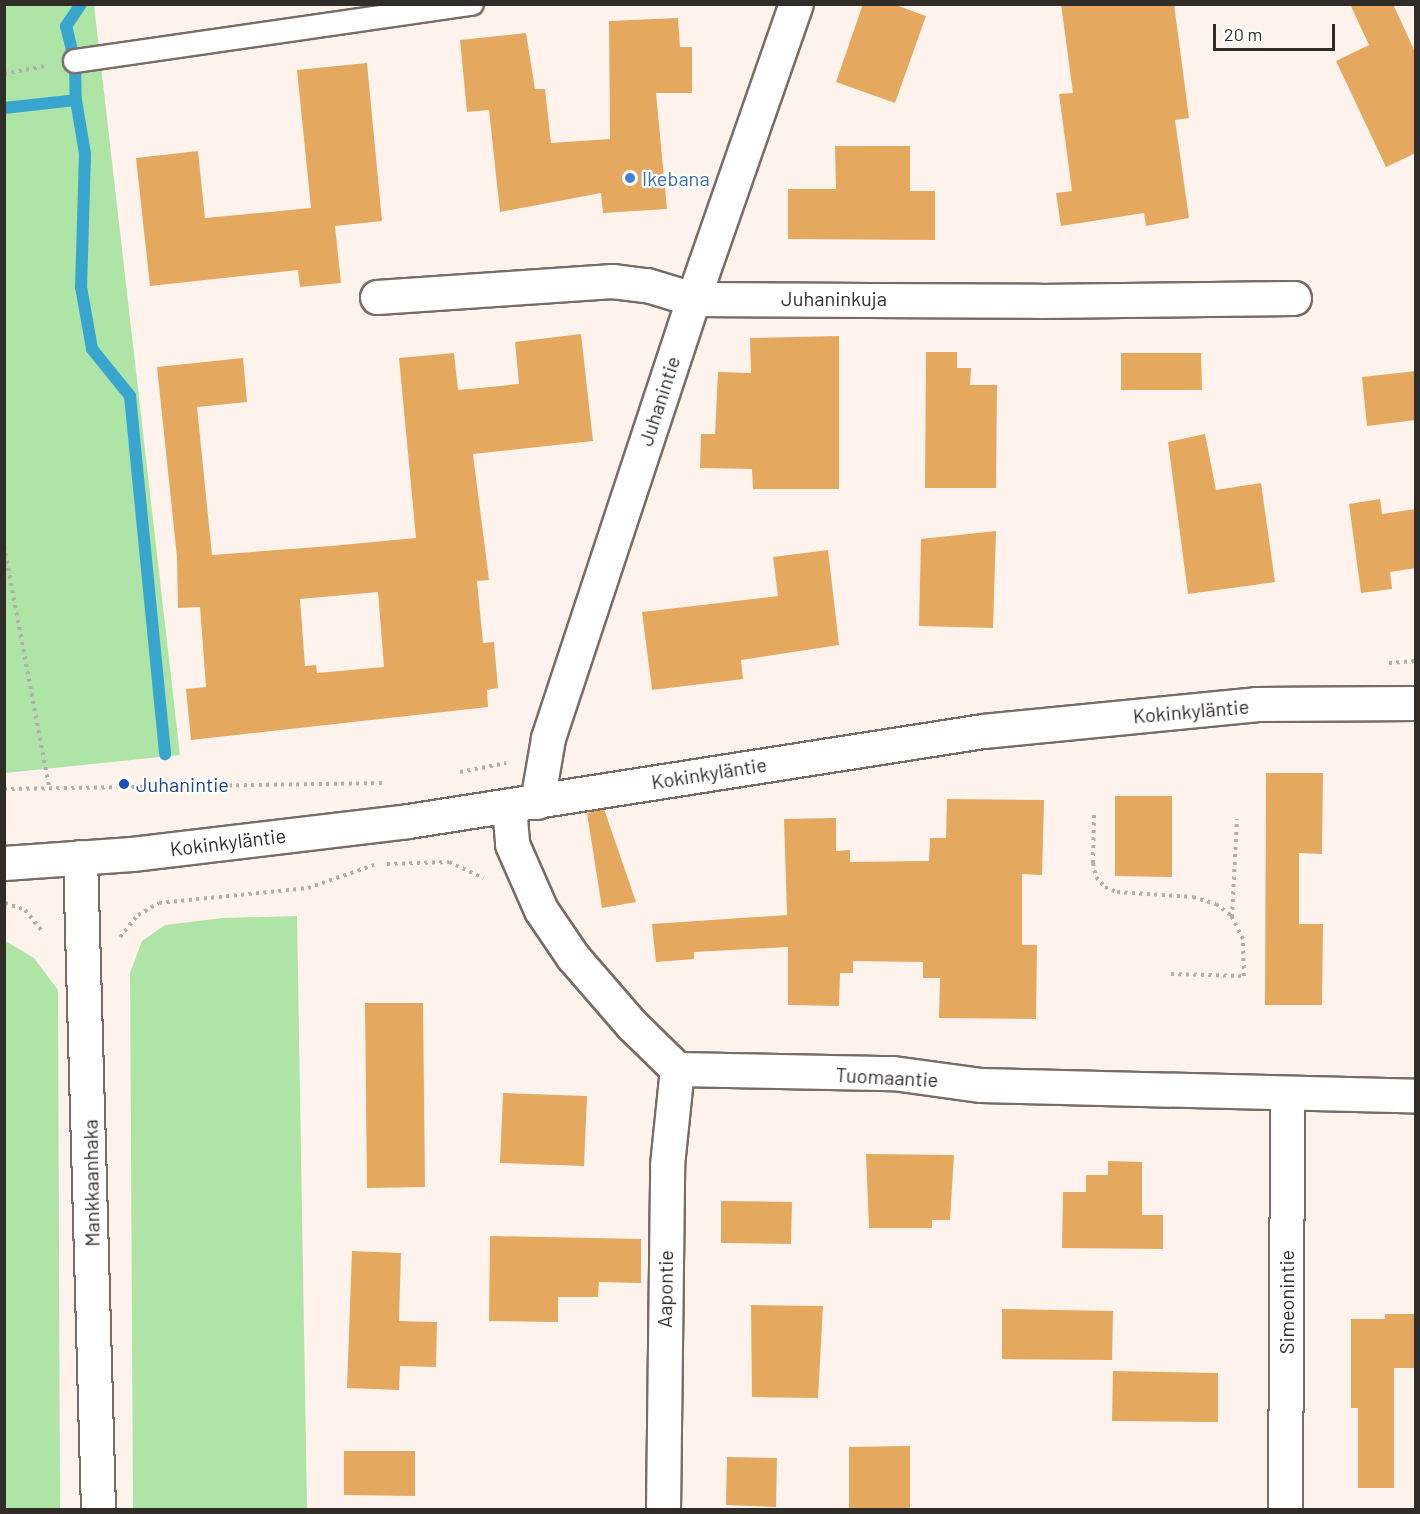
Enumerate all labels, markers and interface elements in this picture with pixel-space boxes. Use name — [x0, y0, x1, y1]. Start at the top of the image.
scale bar — [1216, 12, 1338, 50]
text: 20 m — [1224, 23, 1262, 45]
place label: Ikebana — [642, 166, 710, 190]
marker: Ikebana — [623, 171, 637, 185]
street label: Juhaninkuja — [781, 286, 887, 310]
street label: Juhanintie — [633, 353, 685, 449]
street label: Kokinkyläntie — [1132, 694, 1250, 728]
street label: Kokinkyläntie — [650, 752, 768, 794]
place label: Juhanintie — [136, 772, 229, 796]
marker: Juhanintie — [117, 777, 131, 791]
street label: Kokinkyläntie — [169, 823, 287, 861]
street label: Tuomaantie — [835, 1062, 939, 1092]
street label: Mankkaanhaka — [78, 1119, 104, 1247]
street label: Aapontie — [652, 1250, 678, 1328]
street label: Simeonintie — [1274, 1250, 1298, 1354]

